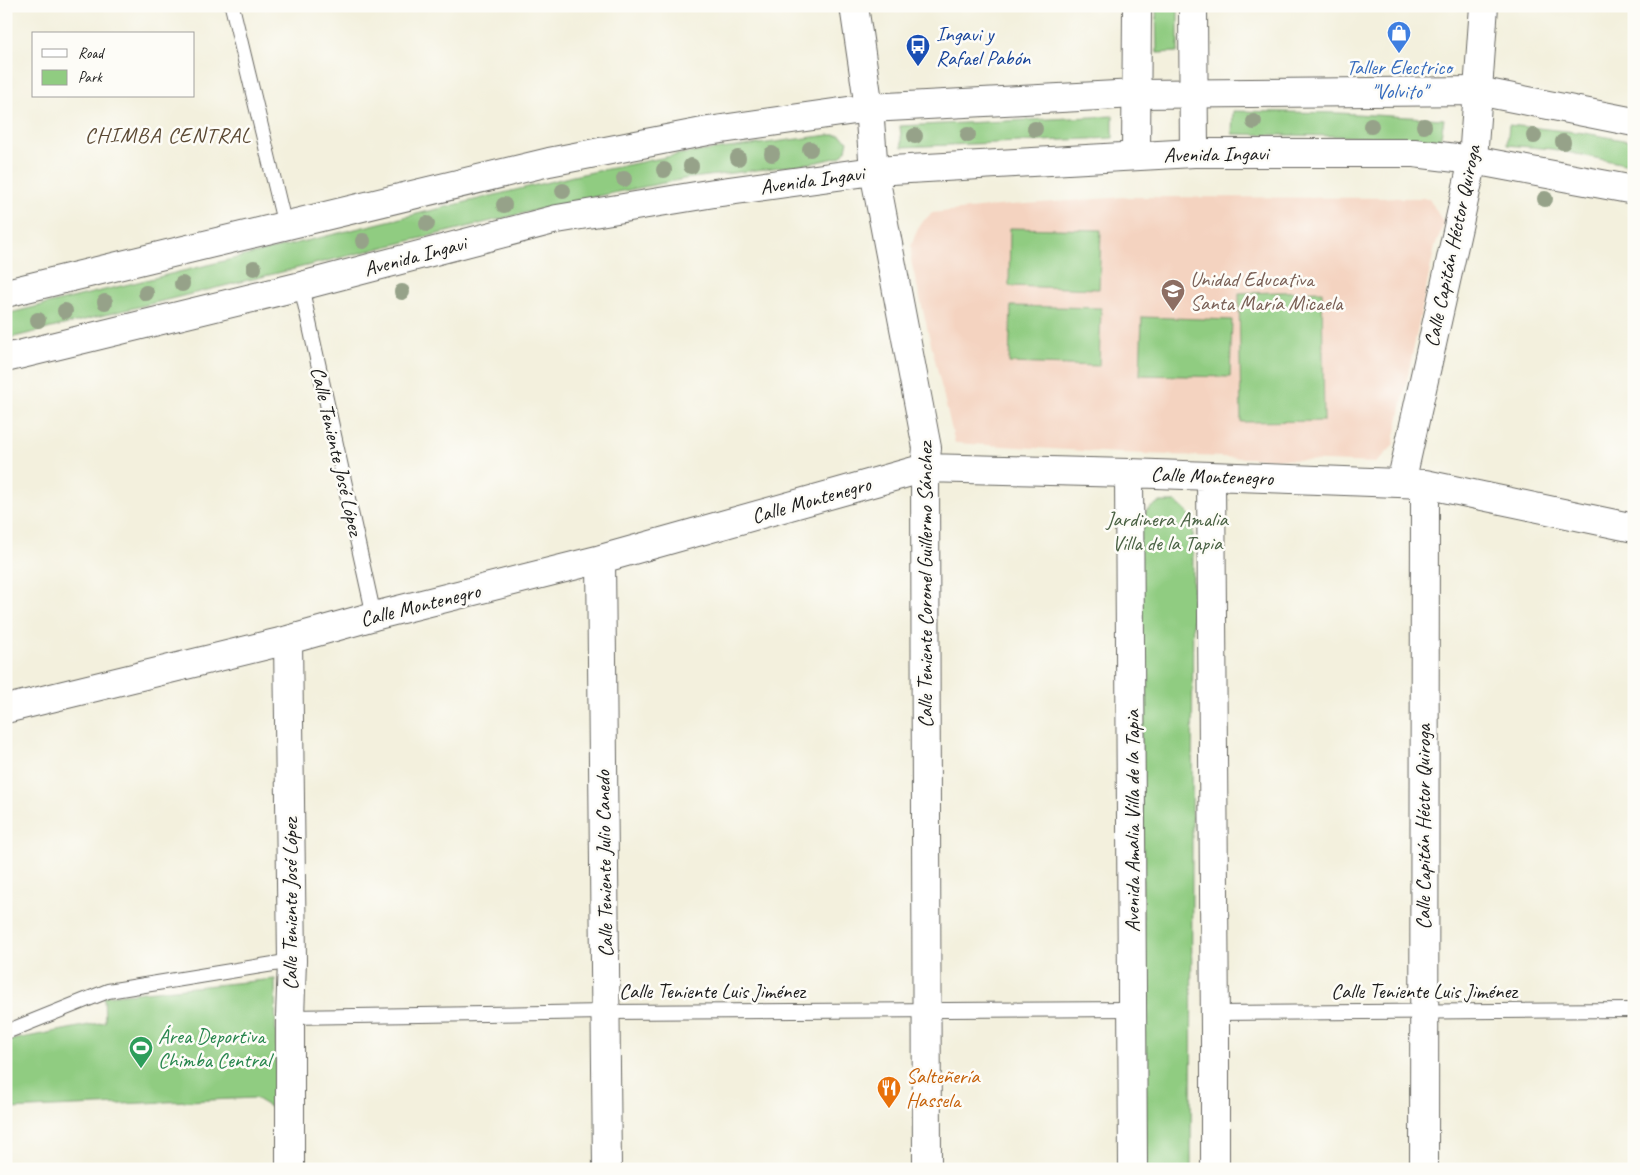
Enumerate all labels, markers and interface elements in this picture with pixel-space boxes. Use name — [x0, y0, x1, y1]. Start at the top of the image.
shop icon: Taller Electrico "Volvito" — [1386, 20, 1412, 54]
place label: Ingavi y Rafael Pabón — [936, 21, 1031, 71]
legend — [32, 32, 195, 98]
bus stop icon: Ingavi y Rafael Pabón — [905, 33, 931, 67]
text: Road — [78, 44, 105, 63]
place label: Taller Electrico "Volvito" — [1346, 54, 1454, 104]
text: Park — [78, 68, 103, 87]
district label: CHIMBA CENTRAL — [85, 121, 251, 149]
street label: Avenida Ingavi — [1163, 140, 1272, 168]
street label: Calle Capitán Héctor Quiroga — [1418, 141, 1486, 349]
street label: Avenida Ingavi — [758, 159, 869, 200]
street label: Avenida Ingavi — [361, 229, 472, 282]
place label: Unidad Educativa Santa María Micaela — [1190, 266, 1344, 316]
school or university icon: Unidad Educativa Santa María Micaela — [1160, 278, 1186, 312]
street label: Calle Teniente José López — [305, 364, 370, 540]
street label: Calle Teniente Coronel Guillermo Sánchez — [912, 440, 938, 728]
street label: Calle Montenegro — [1150, 461, 1275, 491]
street label: Calle Montenegro — [749, 470, 875, 529]
park label: Jardinera Amalia Villa de la Tapia — [1105, 506, 1230, 556]
street label: Calle Montenegro — [357, 577, 484, 632]
street label: Avenida Amalia Villa de la Tapia — [1119, 708, 1145, 932]
street label: Calle Capitán Héctor Quiroga — [1410, 723, 1436, 930]
street label: Calle Teniente Julio Canedo — [589, 769, 619, 958]
street label: Calle Teniente José López — [277, 815, 303, 990]
street label: Calle Teniente Luis Jiménez — [619, 978, 807, 1004]
street label: Calle Teniente Luis Jiménez — [1331, 978, 1519, 1004]
place label: Área Deportiva Chimba Central — [158, 1023, 274, 1073]
sports icon: Área Deportiva Chimba Central — [128, 1035, 154, 1069]
place label: Salteñería Hassela — [906, 1063, 981, 1113]
restaurant icon: Salteñería Hassela — [876, 1075, 902, 1109]

